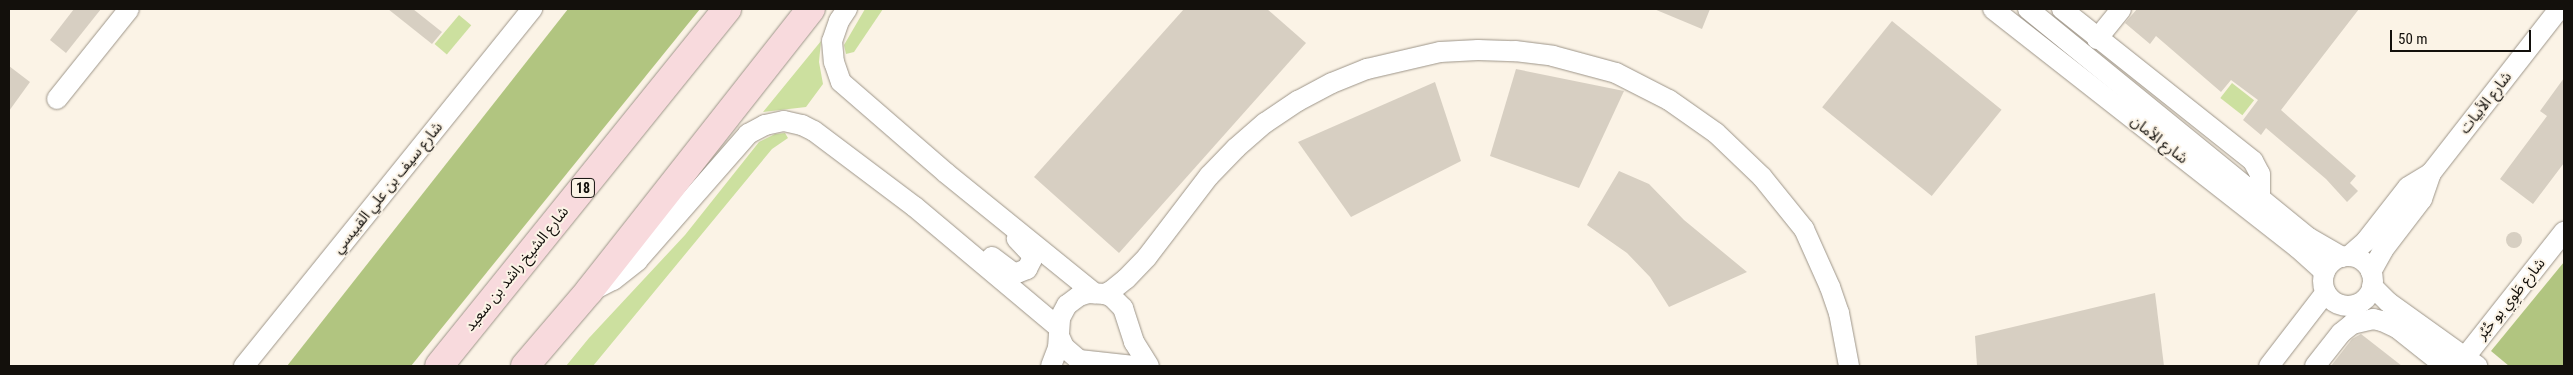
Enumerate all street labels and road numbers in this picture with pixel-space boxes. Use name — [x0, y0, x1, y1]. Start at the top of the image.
street label: شارع الأبيات — [2456, 68, 2516, 138]
street label: شارع الأمان — [2127, 112, 2191, 168]
street label: شارع سيف بن علي القبيسي — [329, 118, 447, 258]
road number: 18 — [570, 177, 596, 200]
street label: شارع الشيخ راشد بن سعيد — [461, 203, 573, 335]
street label: شارع طَوِي بو حُبُر — [2473, 255, 2549, 343]

